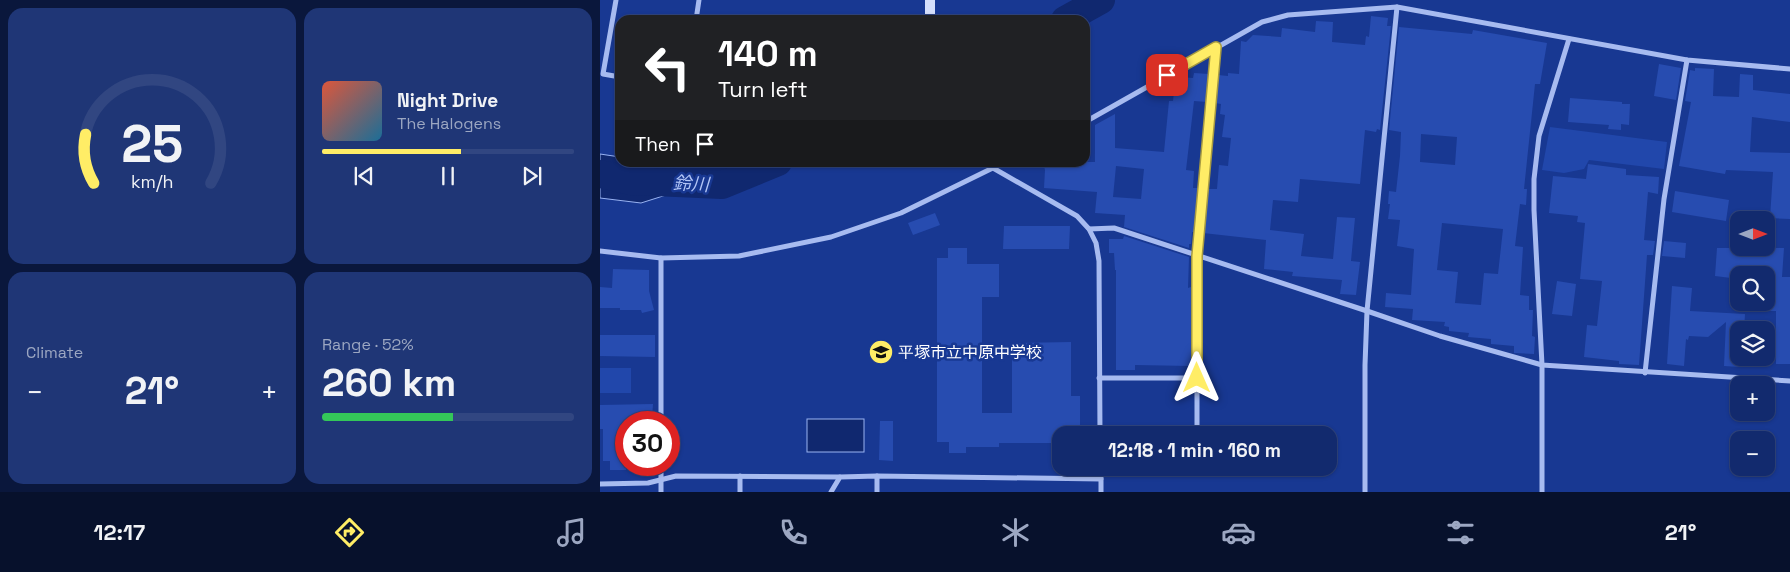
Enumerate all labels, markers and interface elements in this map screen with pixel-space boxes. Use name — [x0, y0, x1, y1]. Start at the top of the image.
text: 140 m — [718, 32, 818, 76]
icon: left — [635, 35, 700, 100]
pin — [1146, 54, 1188, 96]
icon: arrive — [1153, 61, 1181, 89]
text: Turn left — [718, 75, 808, 103]
text: Night Drive — [397, 88, 498, 113]
text: 25 — [121, 111, 183, 177]
text: The Halogens — [397, 113, 501, 134]
icon: arrive — [691, 130, 719, 158]
text: Then — [635, 132, 681, 157]
icon: previous — [350, 162, 378, 190]
icon: pause — [434, 162, 462, 190]
icon: next — [518, 162, 546, 190]
text: km/h — [131, 170, 173, 193]
water label: 鈴川 — [672, 171, 712, 196]
north arrow — [1730, 211, 1775, 256]
map controls — [1730, 211, 1775, 476]
button: search — [1730, 266, 1775, 311]
button: layers — [1730, 321, 1775, 366]
text: Range · 52% — [322, 334, 414, 355]
school or university icon: 平塚市立中原中学校 — [868, 339, 894, 365]
text: Climate — [26, 342, 83, 363]
place label: 平塚市立中原中学校 — [898, 342, 1042, 363]
position arrow — [1170, 351, 1222, 403]
text: 260 km — [322, 359, 456, 407]
text: 21° — [125, 367, 179, 415]
text: − — [26, 374, 43, 410]
text: + — [261, 374, 278, 410]
button: + — [1730, 376, 1775, 421]
speed limit sign: 30 — [615, 411, 680, 476]
button: − — [1730, 431, 1775, 476]
text: 12:18 · 1 min · 160 m — [1108, 438, 1281, 463]
icon: directions — [332, 515, 367, 550]
icon: music — [554, 515, 589, 550]
icon: phone — [776, 515, 811, 550]
icon: climate — [998, 515, 1033, 550]
icon: car — [1221, 515, 1256, 550]
icon: filters — [1443, 515, 1478, 550]
text: 12:17 — [94, 518, 145, 546]
text: 21° — [1665, 518, 1696, 546]

